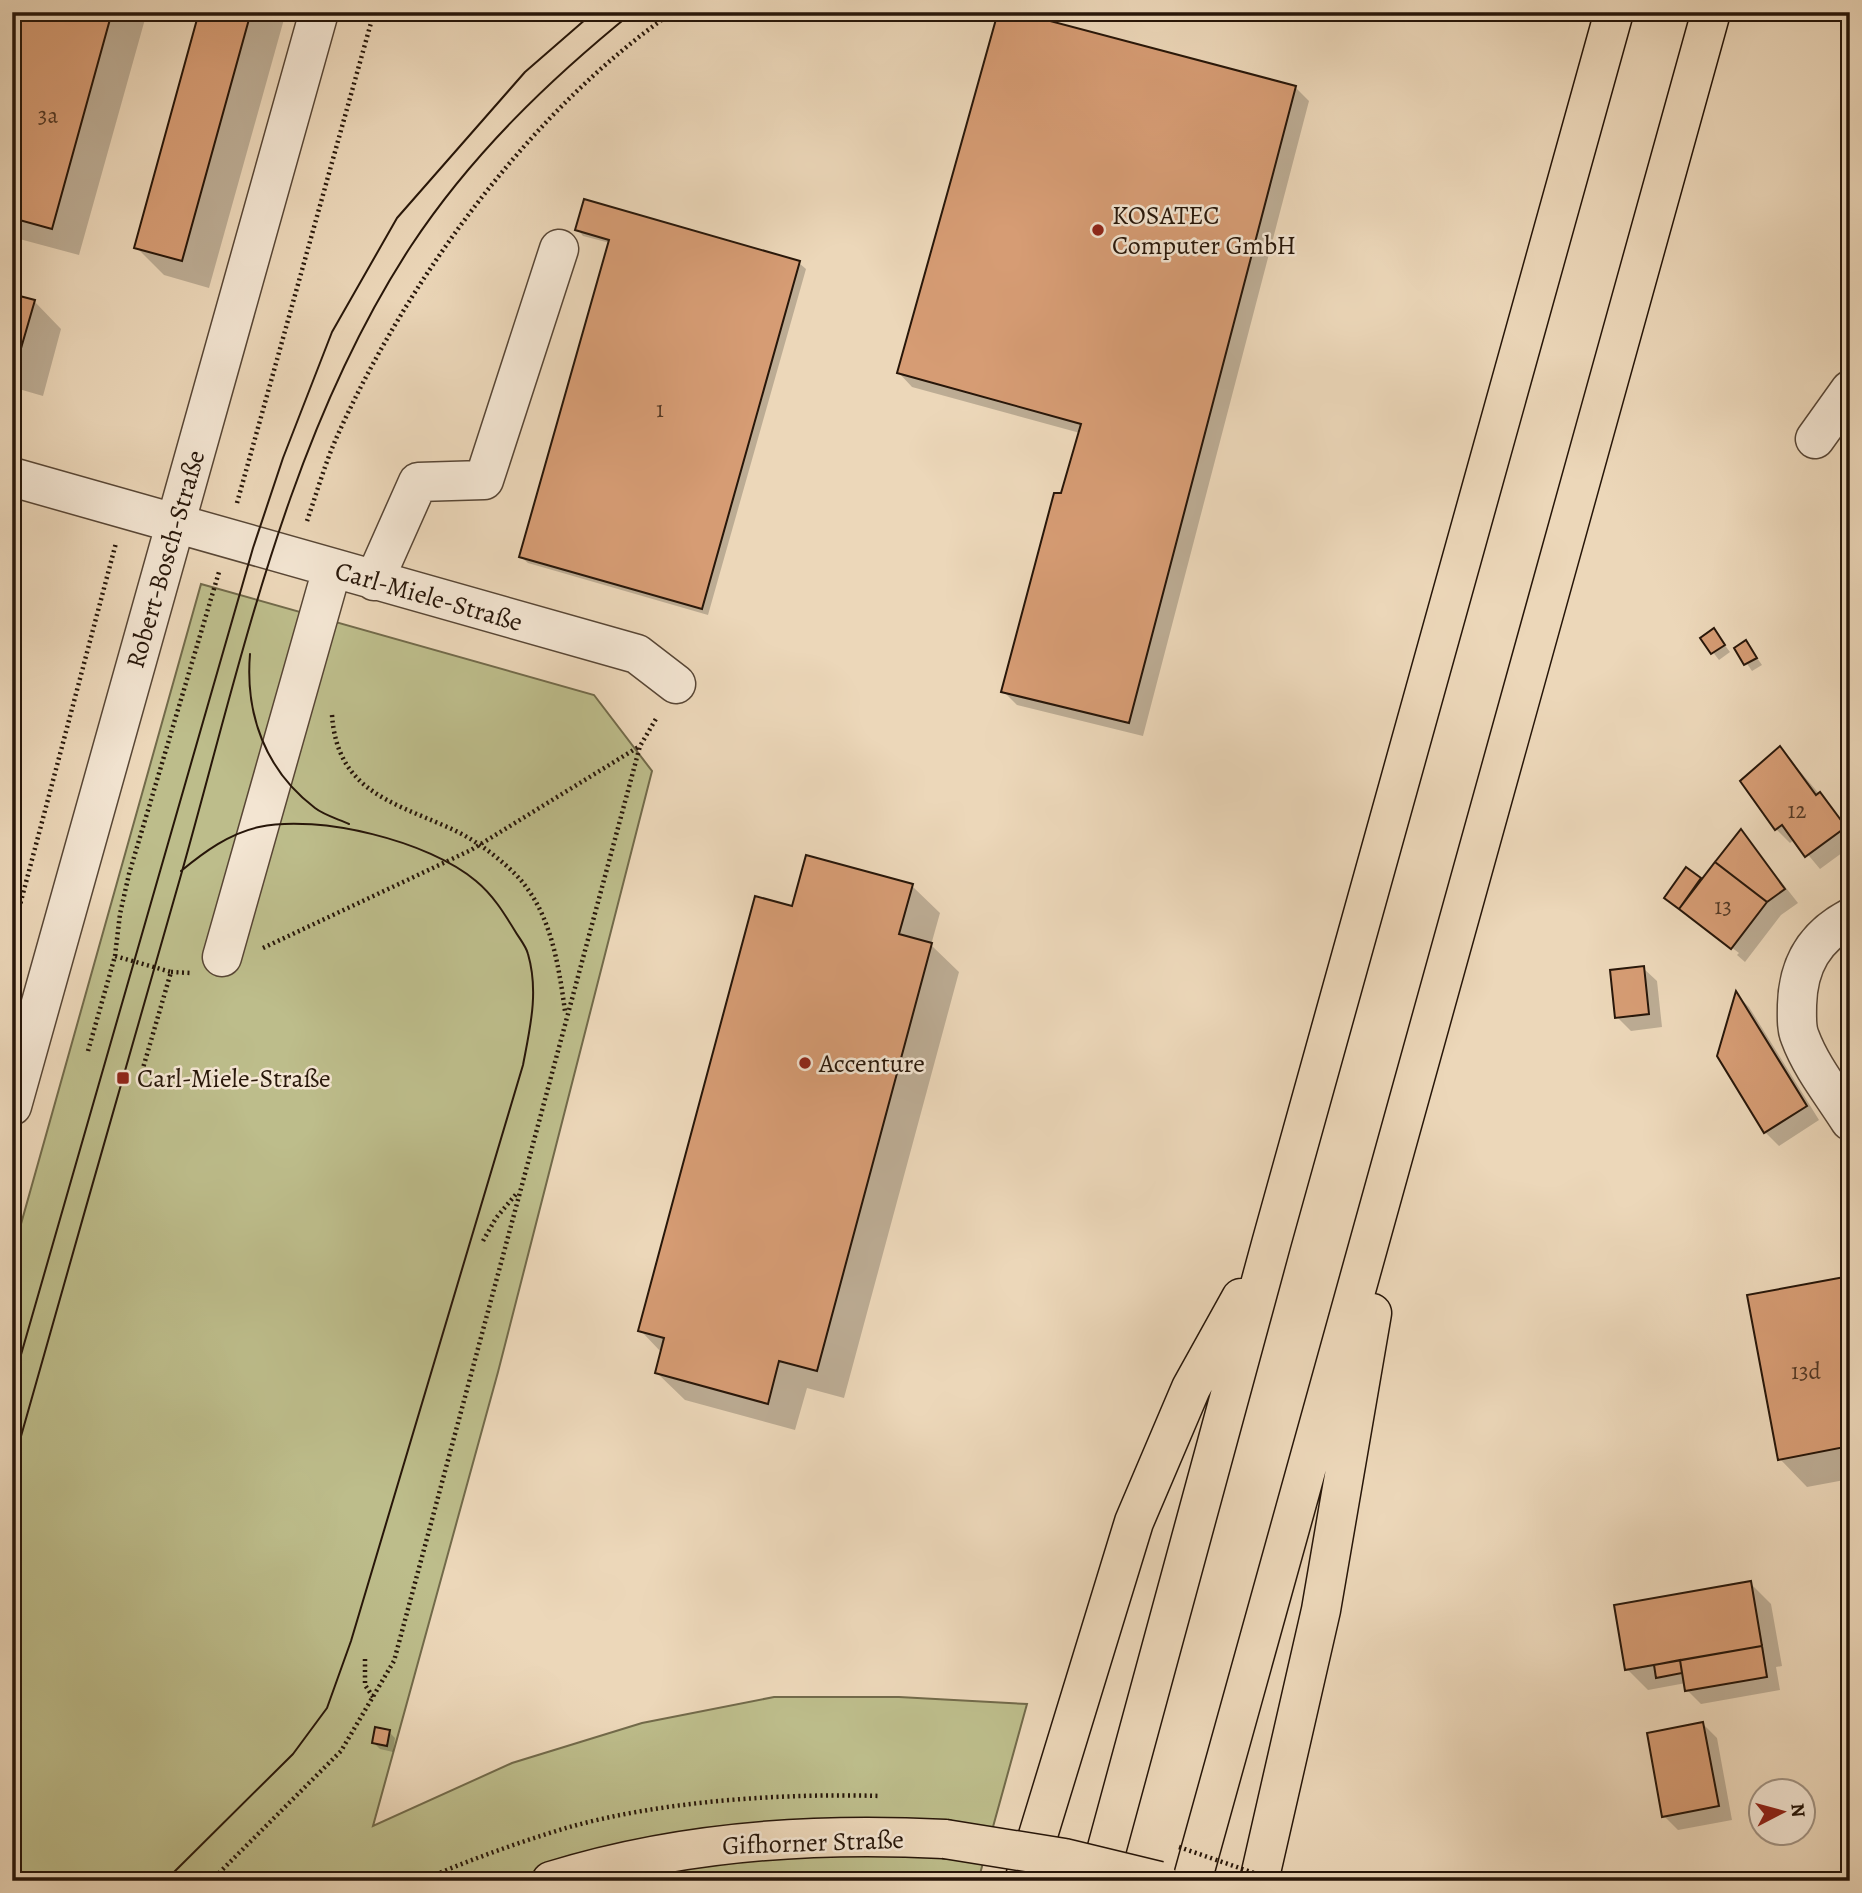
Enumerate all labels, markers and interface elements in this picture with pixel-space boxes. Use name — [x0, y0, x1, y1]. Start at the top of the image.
house number: 3a — [38, 100, 58, 131]
place label: KOSATEC Computer GmbH — [1112, 198, 1296, 263]
marker: KOSATEC Computer GmbH — [1090, 222, 1106, 238]
house number: 1 — [656, 394, 664, 425]
street label: Robert-Bosch-Straße — [118, 446, 213, 672]
street label: Carl-Miele-Straße — [331, 553, 527, 640]
house number: 12 — [1788, 795, 1806, 826]
house number: 13 — [1714, 891, 1732, 922]
place label: Accenture — [818, 1046, 925, 1081]
marker: Accenture — [797, 1055, 813, 1071]
place label: Carl-Miele-Straße — [137, 1061, 331, 1096]
marker: Carl-Miele-Straße — [115, 1070, 131, 1086]
house number: 13d — [1791, 1356, 1822, 1387]
north arrow — [1746, 1778, 1816, 1848]
text: N — [1784, 1802, 1812, 1819]
street label: Gifhorner Straße — [722, 1822, 904, 1863]

